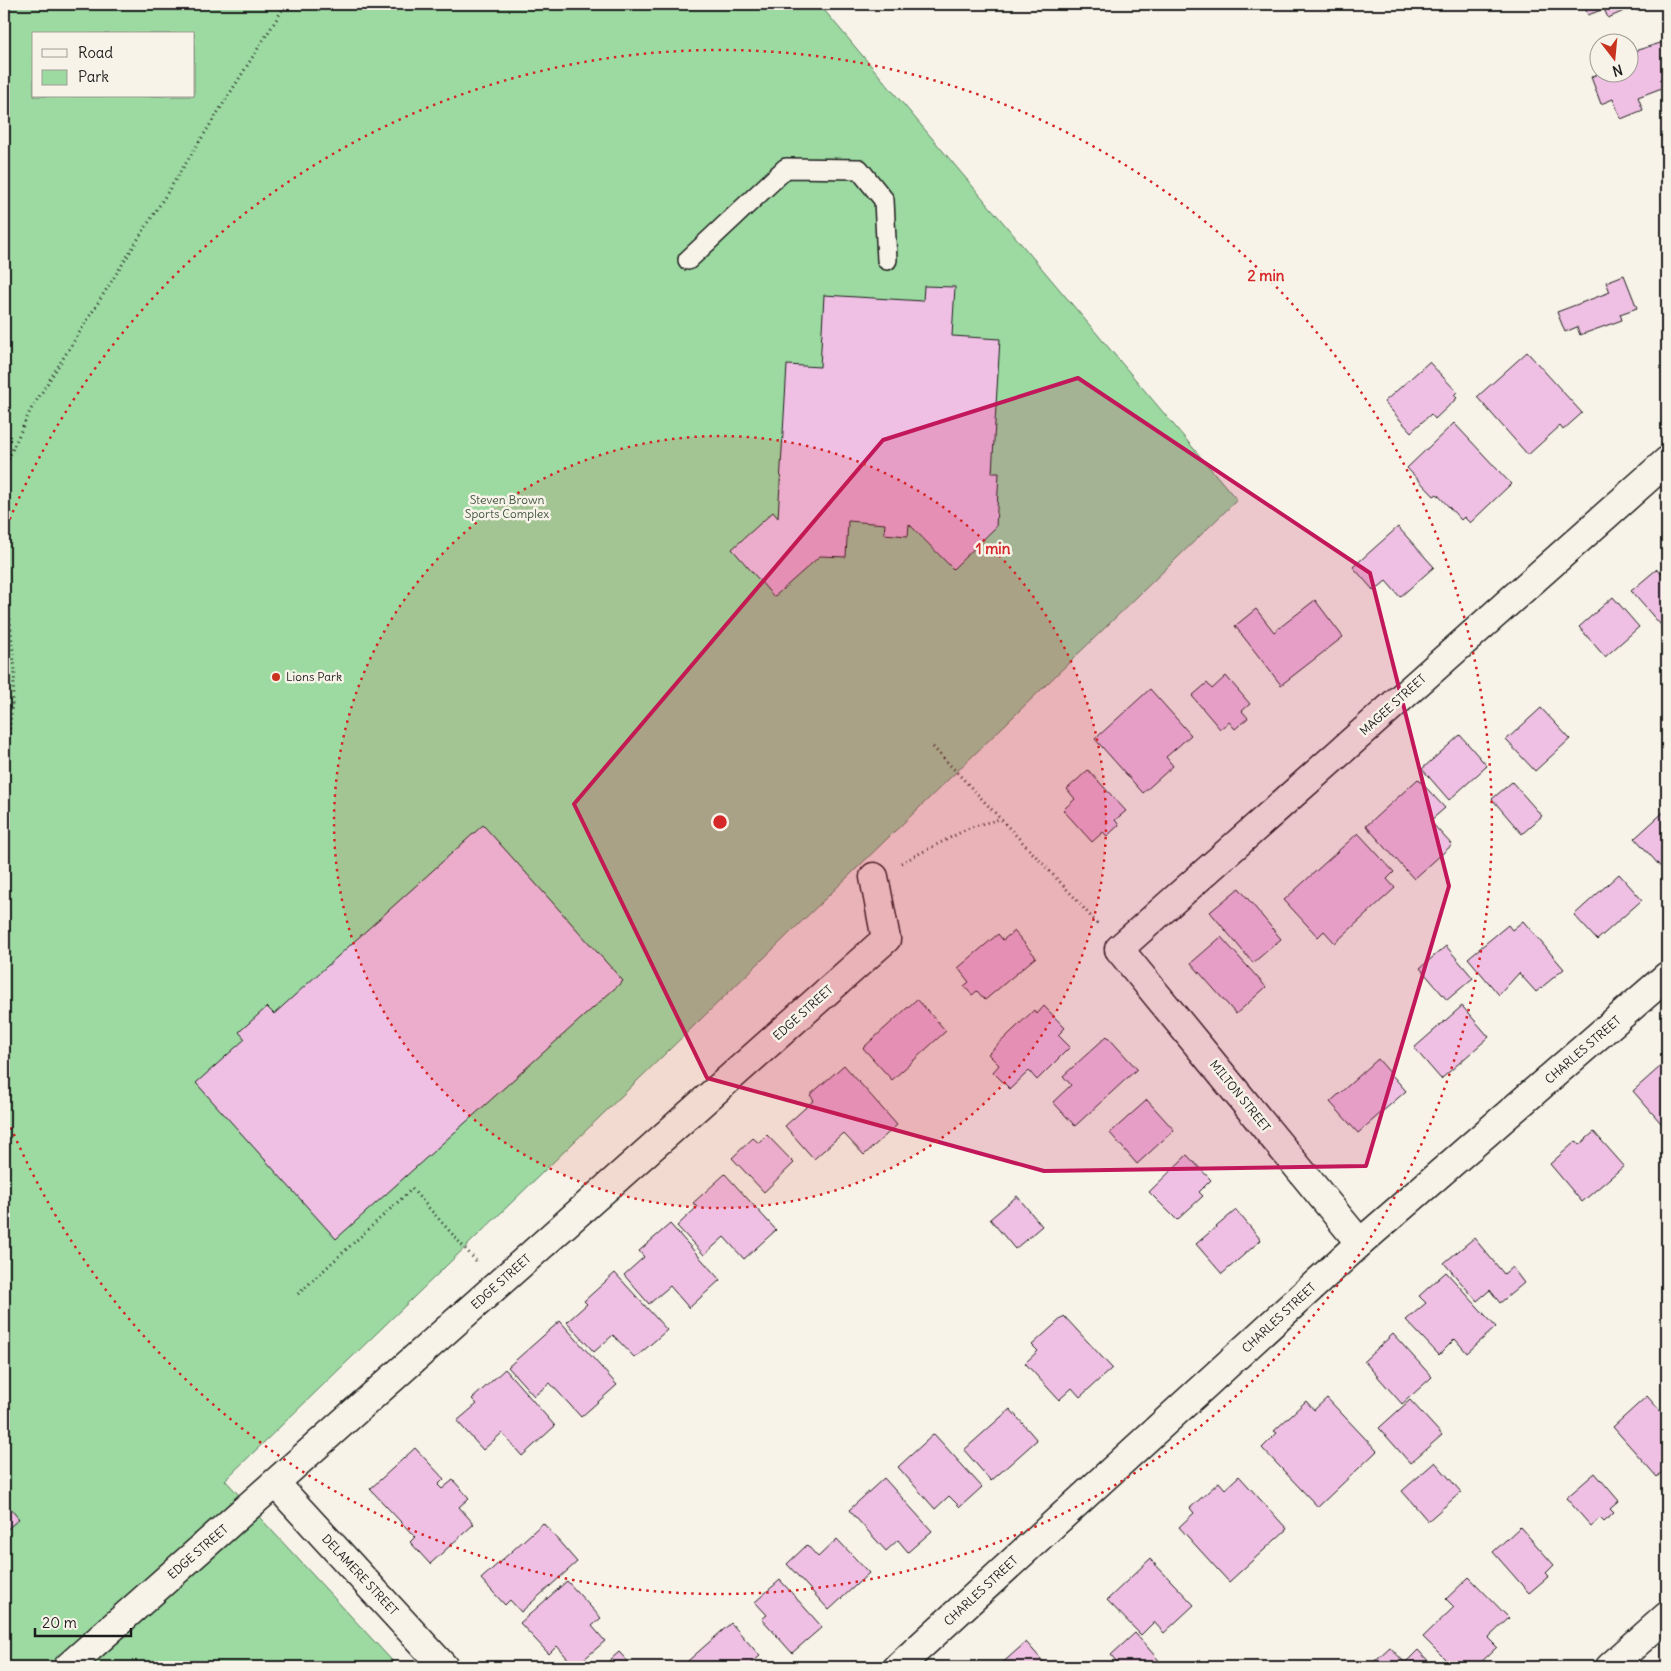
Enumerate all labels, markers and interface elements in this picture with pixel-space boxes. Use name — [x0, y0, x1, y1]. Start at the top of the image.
legend — [32, 32, 195, 98]
north arrow — [1588, 32, 1638, 82]
text: Road — [78, 43, 113, 62]
text: N — [1610, 61, 1625, 80]
text: Park — [78, 67, 109, 86]
text: 2 min — [1248, 266, 1285, 285]
park label: Steven Brown Sports Complex — [465, 492, 549, 521]
text: 1 min — [976, 539, 1011, 558]
place label: Lions Park — [286, 669, 342, 684]
marker: Lions Park — [270, 671, 282, 683]
street label: MAGEE STREET — [1356, 671, 1429, 738]
centre of rings — [711, 813, 729, 831]
street label: EDGE STREET — [770, 982, 836, 1043]
street label: CHARLES STREET — [1542, 1013, 1624, 1087]
street label: MILTON STREET — [1207, 1057, 1274, 1134]
street label: EDGE STREET — [468, 1251, 534, 1312]
street label: CHARLES STREET — [1239, 1280, 1319, 1356]
street label: EDGE STREET — [164, 1521, 231, 1582]
street label: DELAMERE STREET — [319, 1531, 402, 1618]
street label: CHARLES STREET — [941, 1553, 1021, 1629]
scale bar — [35, 1606, 131, 1638]
text: 20 m — [42, 1613, 77, 1632]

